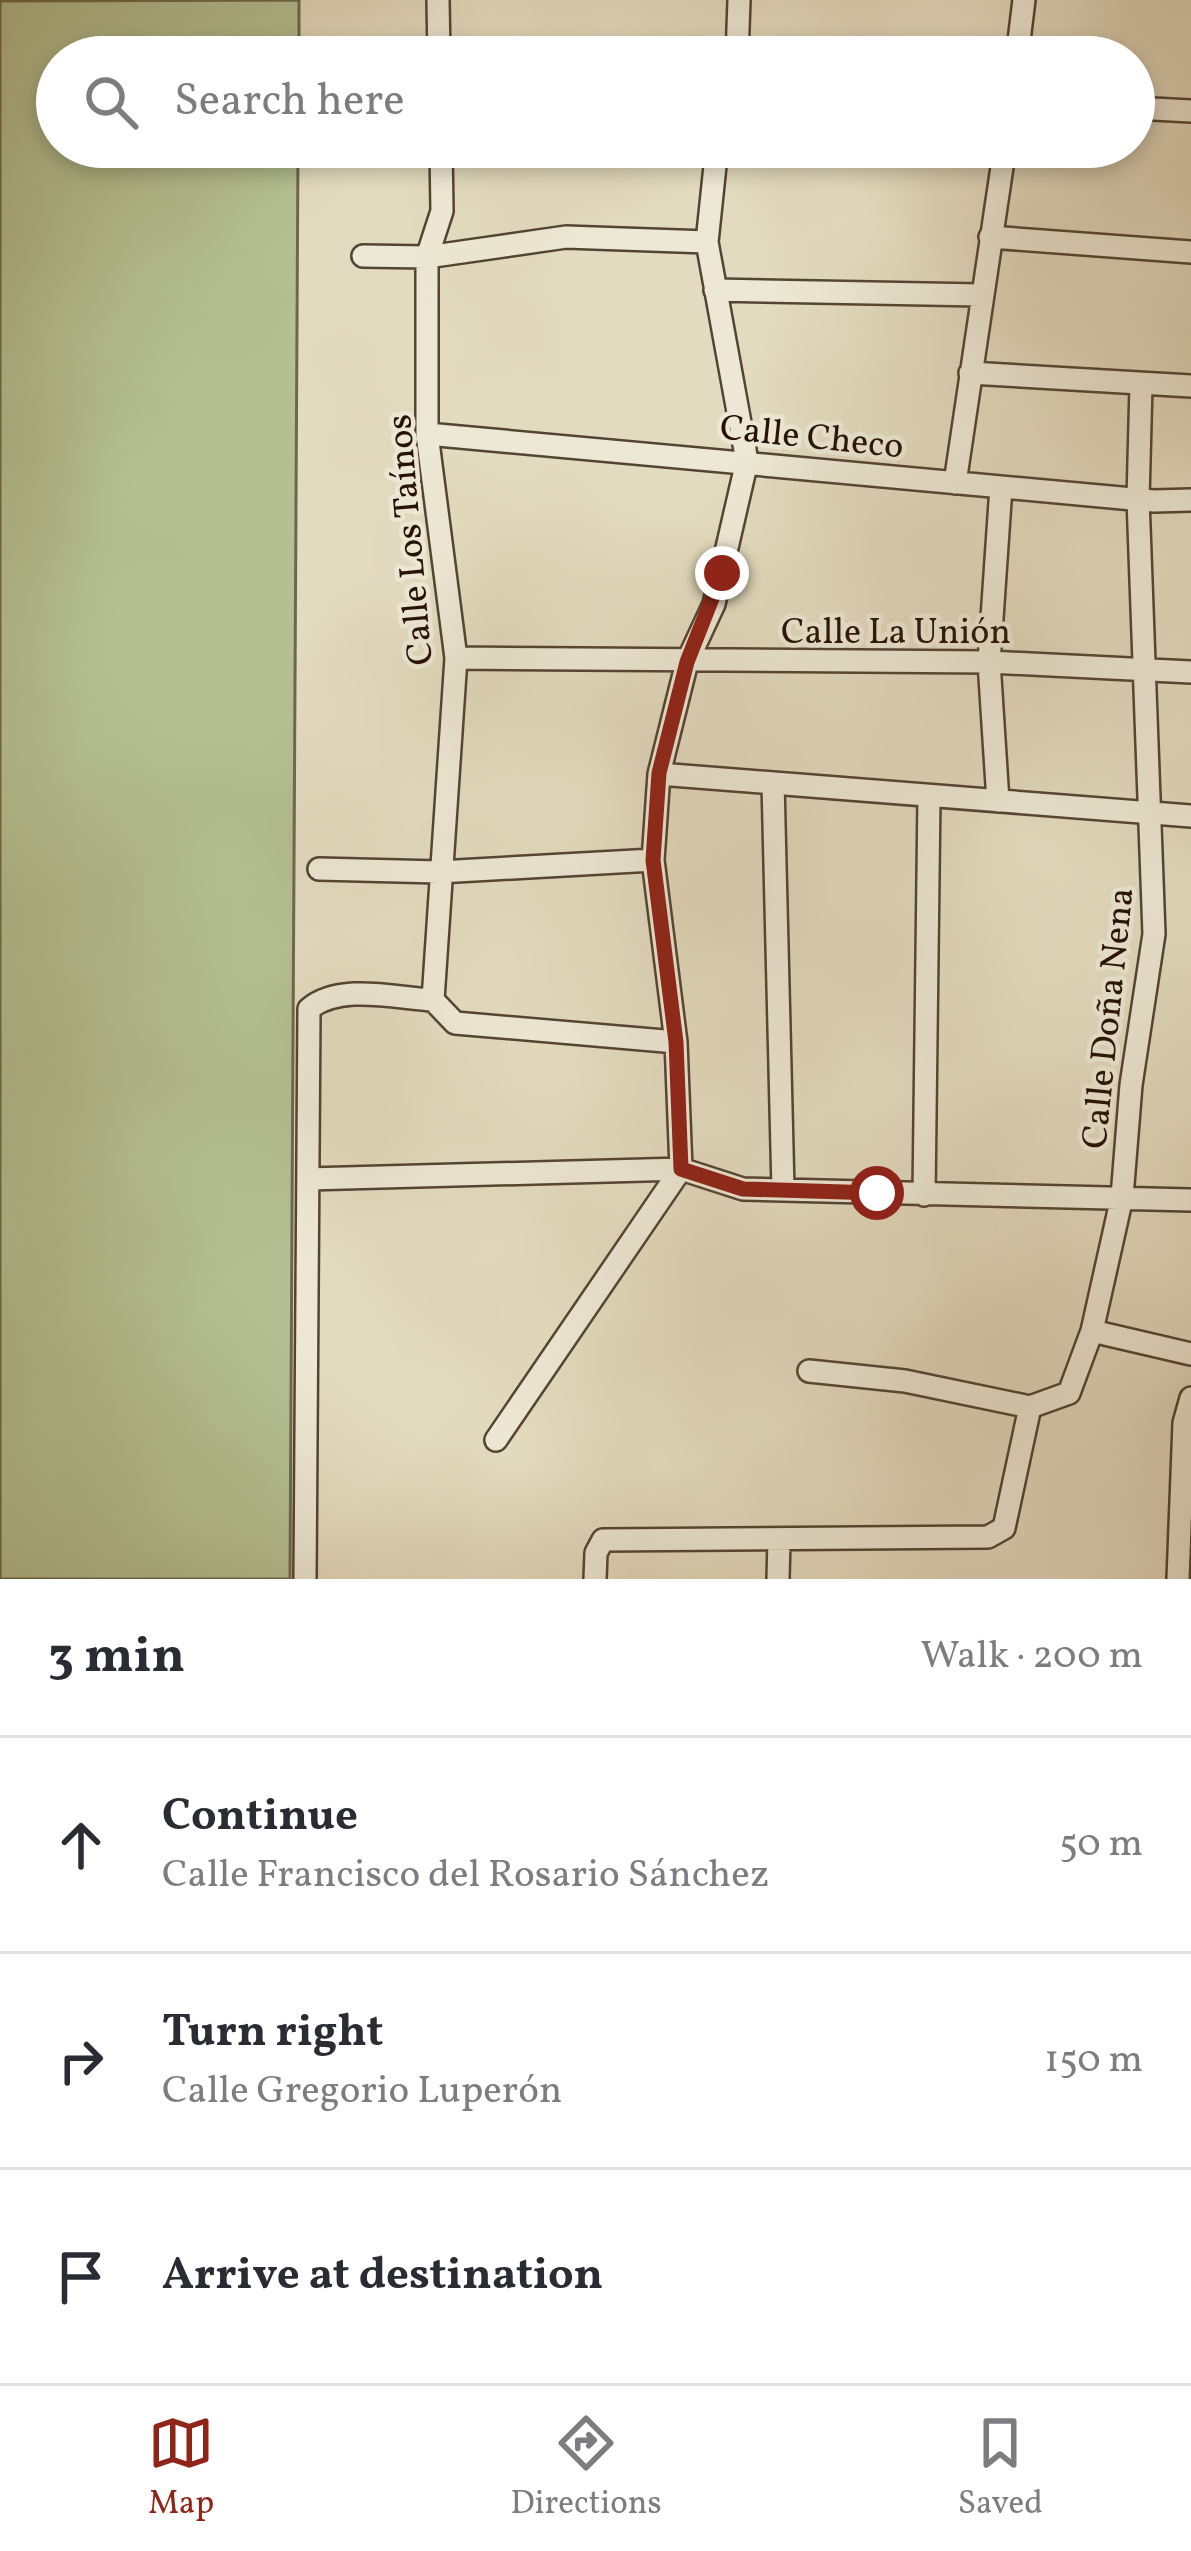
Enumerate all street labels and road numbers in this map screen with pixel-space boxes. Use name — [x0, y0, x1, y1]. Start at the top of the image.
street label: Calle Checo — [717, 404, 906, 473]
street label: Calle Los Taínos — [376, 412, 448, 667]
street label: Calle La Unión — [781, 609, 1011, 659]
street label: Calle Doña Nena — [1071, 885, 1149, 1152]

